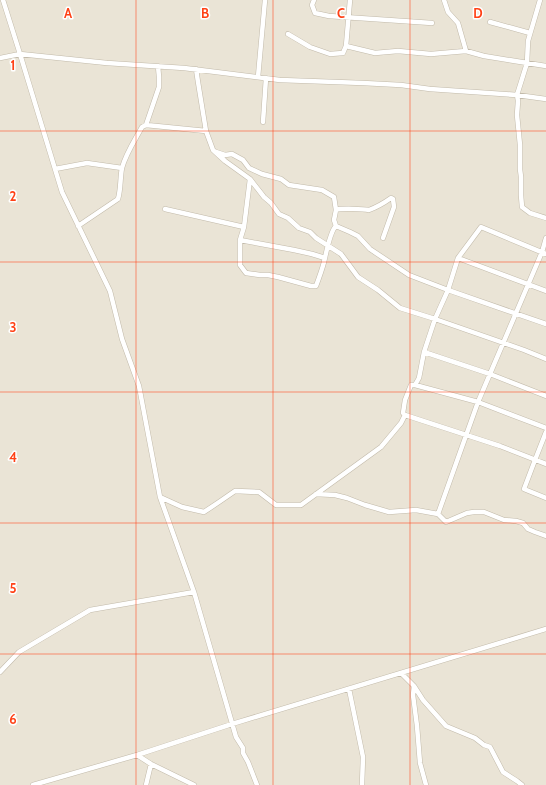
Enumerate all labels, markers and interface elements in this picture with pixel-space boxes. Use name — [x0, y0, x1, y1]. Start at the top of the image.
text: A — [64, 5, 73, 21]
text: B — [201, 5, 209, 21]
text: C — [337, 5, 345, 21]
text: D — [473, 5, 483, 21]
text: 1 — [11, 57, 15, 73]
text: 2 — [10, 188, 17, 204]
text: 3 — [9, 319, 17, 335]
text: 4 — [9, 449, 17, 465]
text: 5 — [10, 580, 17, 596]
text: 6 — [9, 711, 17, 727]

